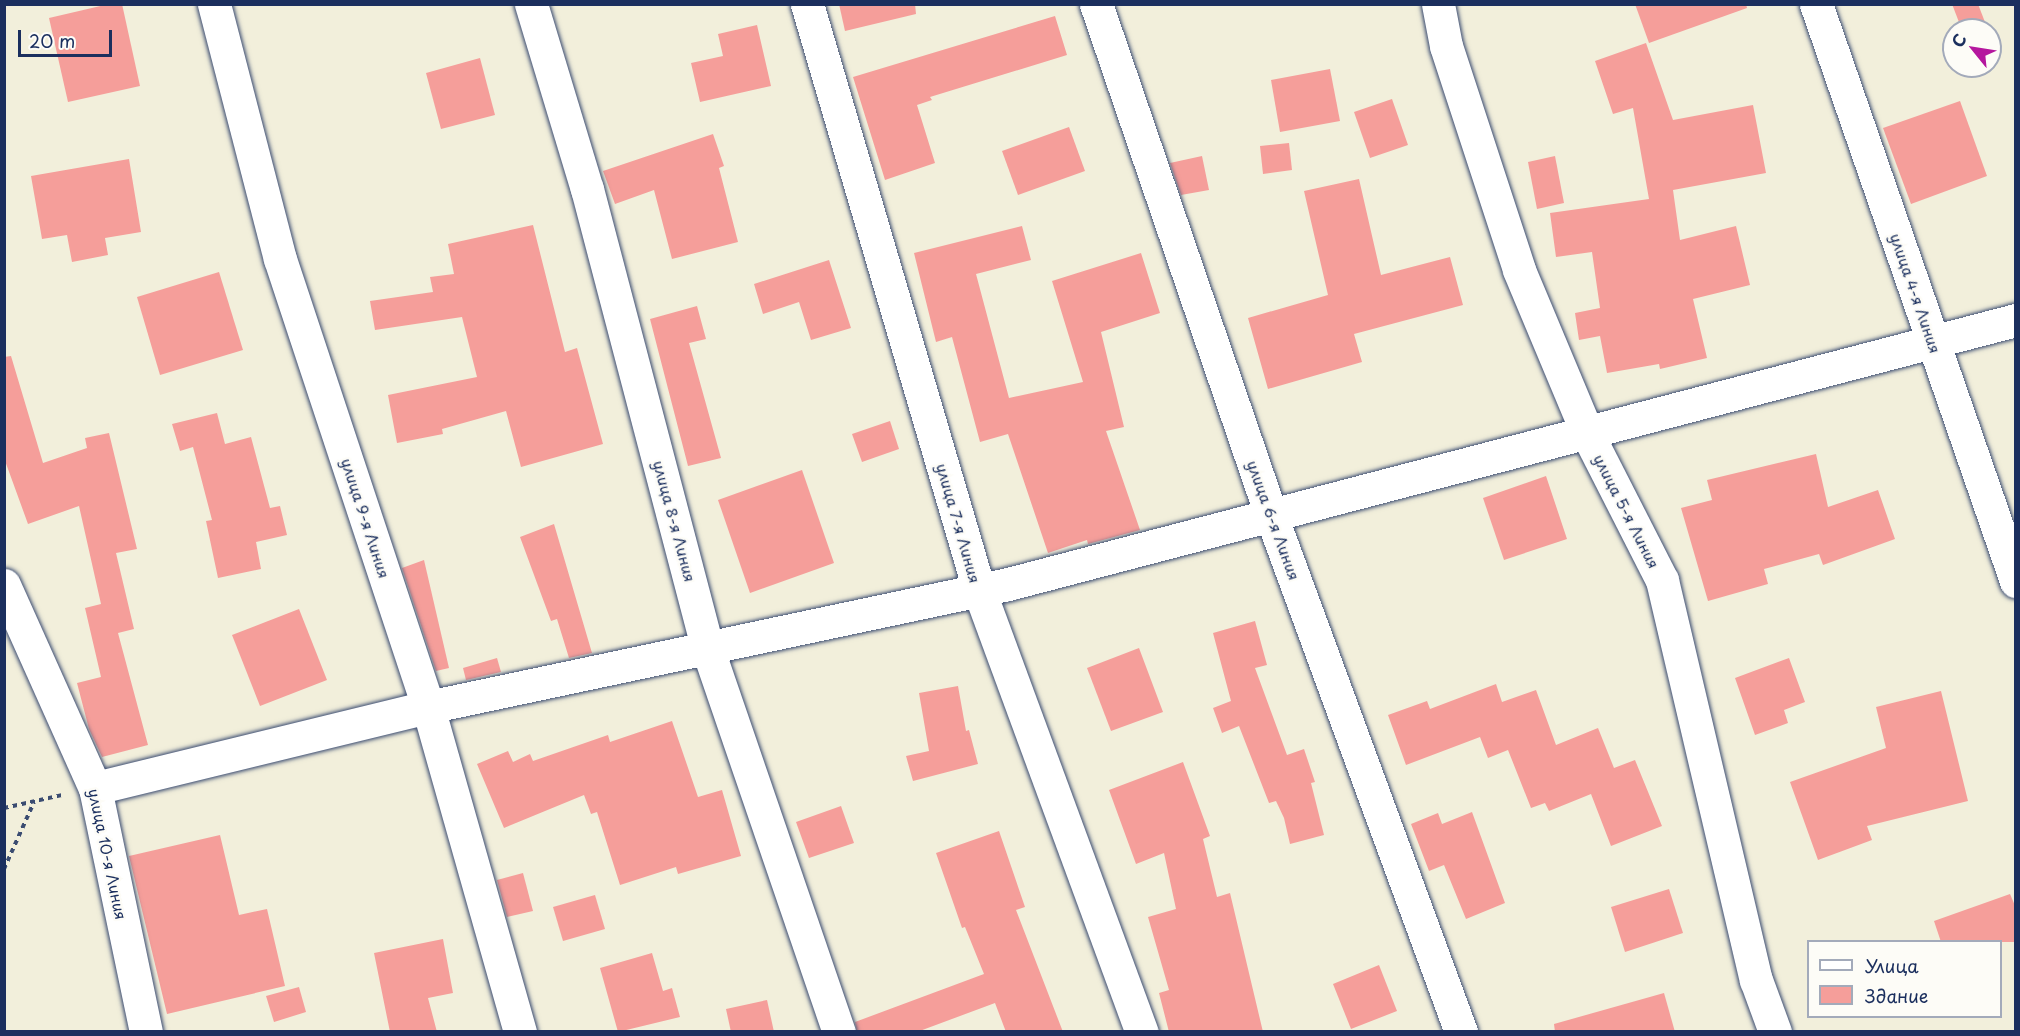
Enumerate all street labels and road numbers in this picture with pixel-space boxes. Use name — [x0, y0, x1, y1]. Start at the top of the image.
street label: улица 4-я Линия — [1887, 230, 1945, 356]
street label: улица 5-я Линия — [1590, 451, 1664, 571]
street label: улица 9-я Линия — [338, 456, 394, 580]
street label: улица 6-я Линия — [1244, 457, 1304, 583]
street label: улица 8-я Линия — [650, 458, 700, 584]
street label: улица 7-я Линия — [933, 461, 985, 585]
street label: улица 10-я Линия — [85, 787, 131, 921]

